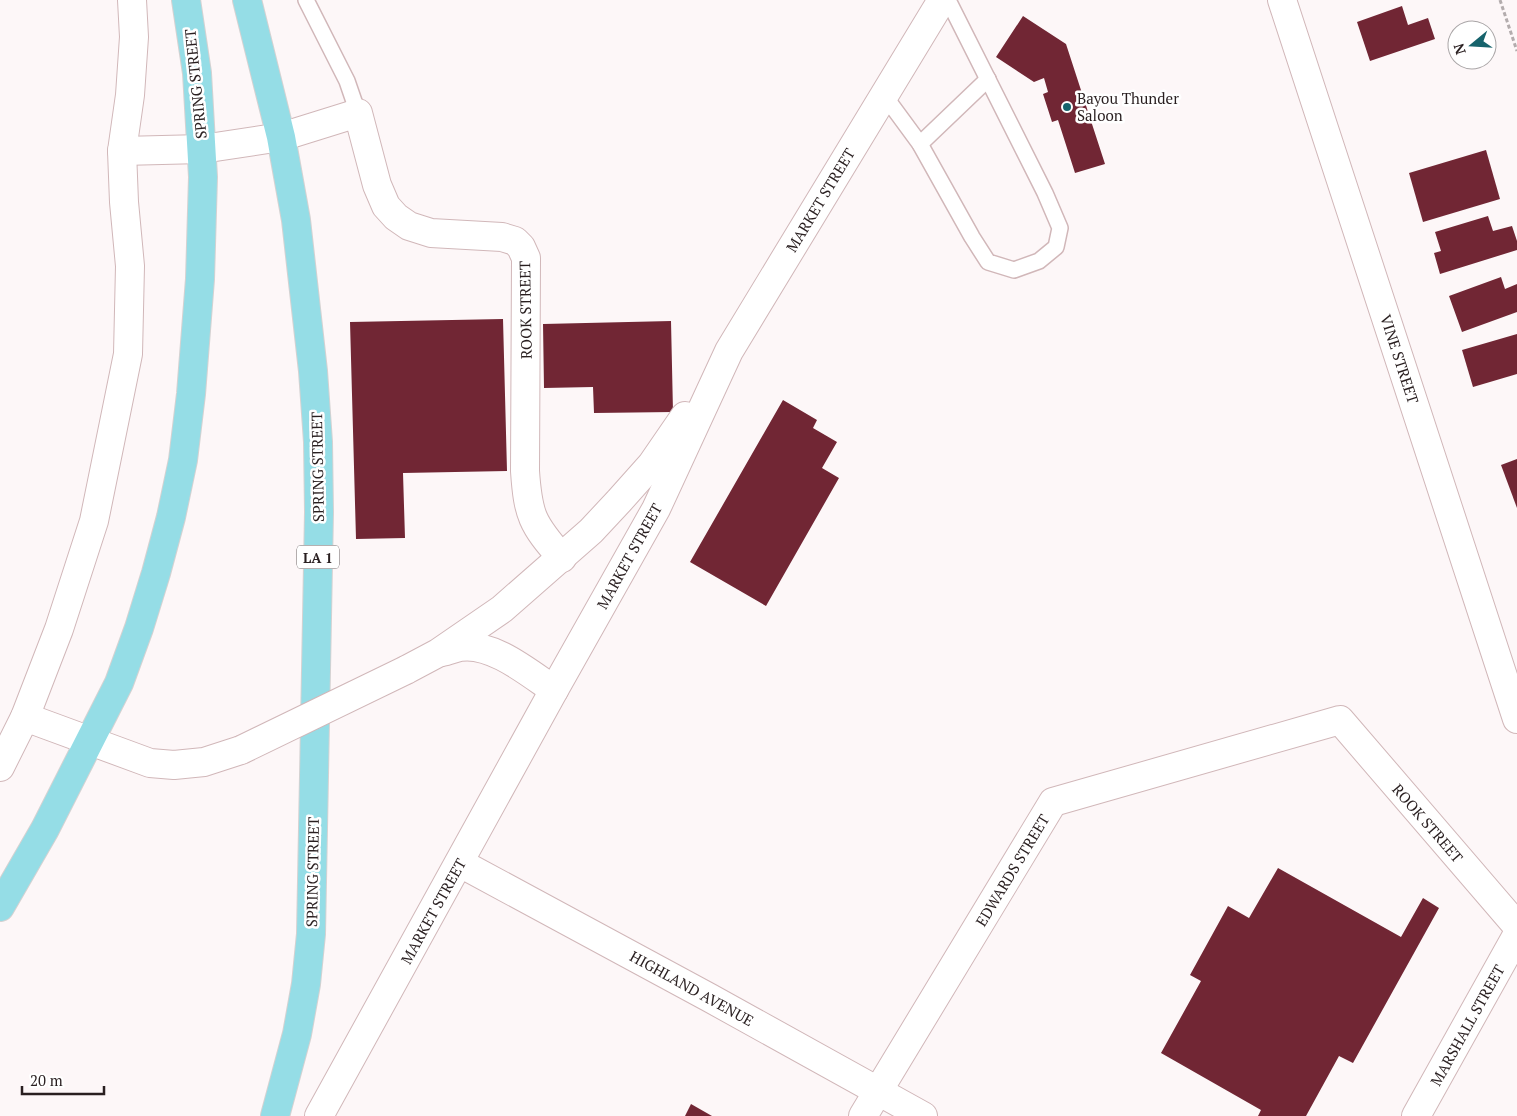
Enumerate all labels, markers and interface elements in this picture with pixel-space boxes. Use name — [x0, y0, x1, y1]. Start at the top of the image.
north arrow — [1447, 20, 1497, 70]
street label: SPRING STREET — [179, 28, 211, 140]
text: N — [1448, 41, 1470, 57]
place label: Bayou Thunder Saloon — [1077, 88, 1179, 125]
marker: Bayou Thunder Saloon — [1061, 101, 1073, 113]
street label: MARKET STREET — [781, 144, 859, 256]
street label: ROOK STREET — [514, 261, 536, 359]
street label: VINE STREET — [1376, 312, 1424, 406]
street label: SPRING STREET — [306, 412, 328, 522]
street label: MARKET STREET — [592, 500, 666, 612]
road number: LA 1 — [297, 546, 339, 568]
street label: ROOK STREET — [1388, 779, 1468, 867]
street label: EDWARDS STREET — [971, 810, 1053, 930]
street label: SPRING STREET — [301, 817, 323, 927]
street label: MARKET STREET — [396, 855, 470, 967]
street label: HIGHLAND AVENUE — [627, 946, 757, 1030]
street label: MARSHALL STREET — [1425, 961, 1509, 1089]
scale bar — [22, 1064, 105, 1096]
text: 20 m — [30, 1070, 63, 1090]

